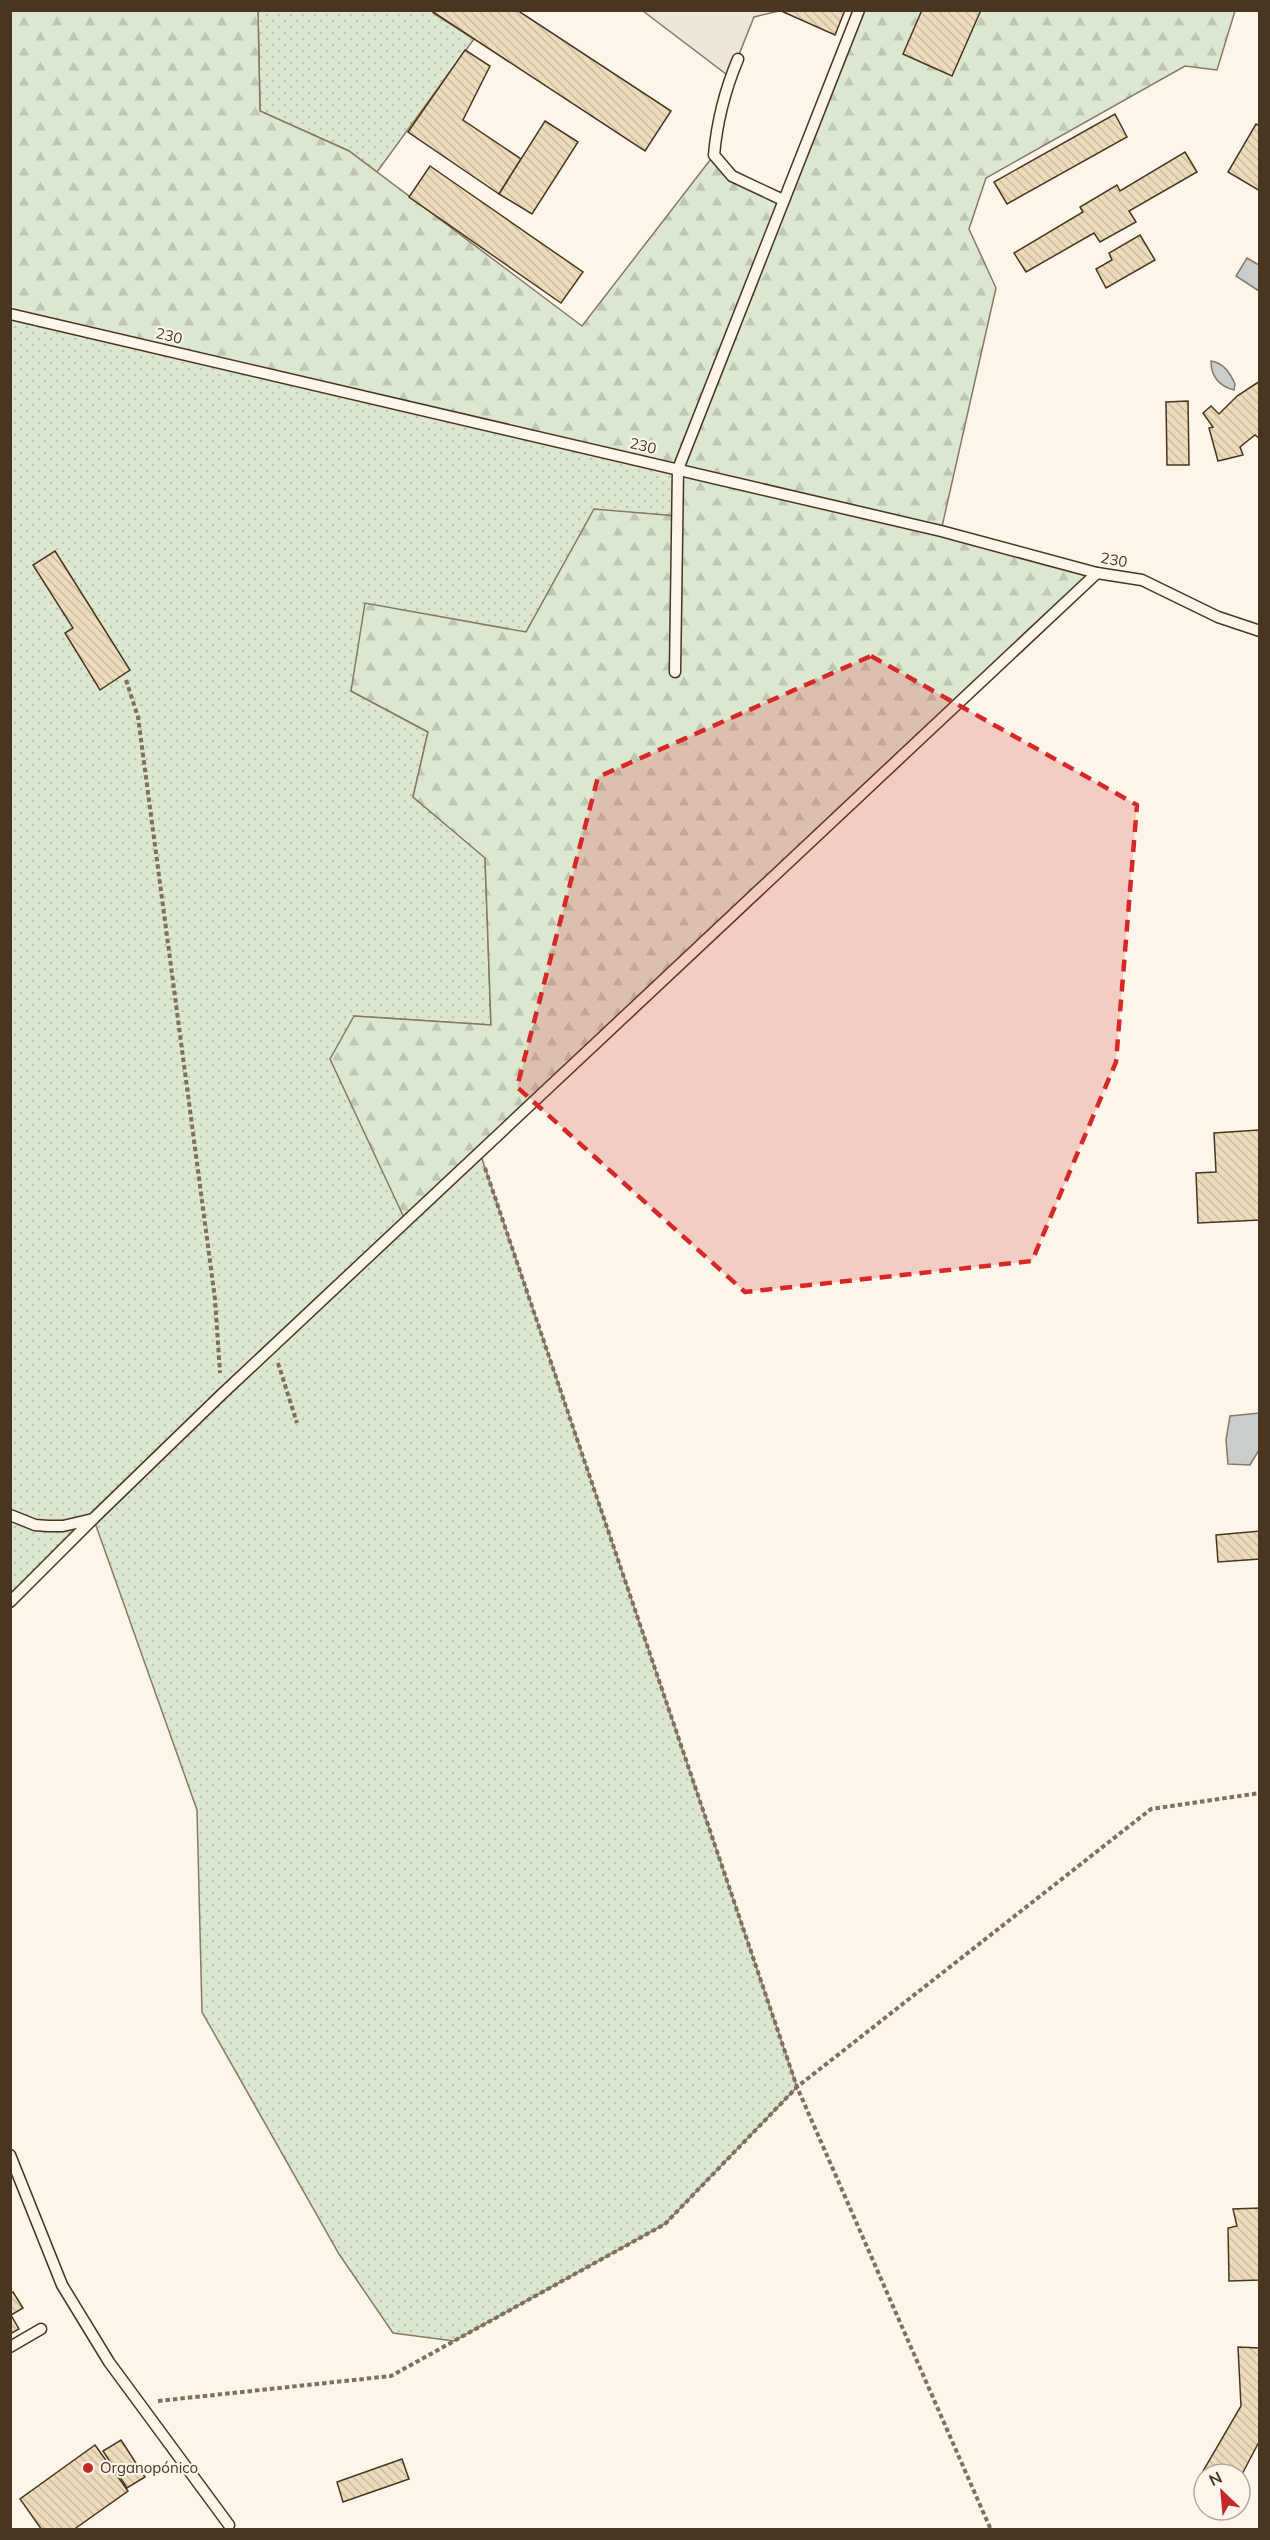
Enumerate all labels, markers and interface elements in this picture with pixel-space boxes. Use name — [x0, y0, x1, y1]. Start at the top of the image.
street label: 230 — [154, 323, 184, 348]
street label: 230 — [628, 433, 658, 458]
street label: 230 — [1099, 548, 1129, 571]
place label: Organopónico — [100, 2458, 198, 2477]
marker: Organopónico — [81, 2461, 95, 2475]
north arrow — [1192, 2462, 1252, 2522]
text: N — [1206, 2467, 1225, 2490]

